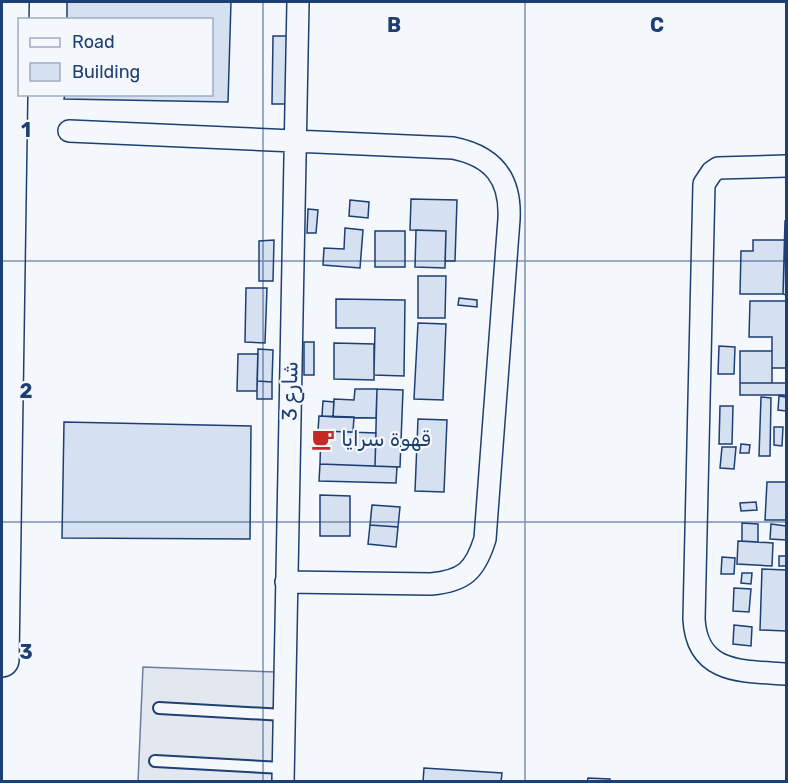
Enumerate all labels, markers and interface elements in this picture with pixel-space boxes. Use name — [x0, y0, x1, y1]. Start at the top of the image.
text: B — [387, 13, 401, 37]
text: C — [650, 13, 664, 37]
legend — [18, 18, 213, 96]
text: Road — [72, 31, 115, 53]
text: Building — [72, 61, 140, 83]
text: 1 — [21, 118, 31, 142]
street label: شارع 3 — [276, 361, 305, 421]
text: 2 — [20, 379, 33, 403]
cafe icon: قهوة سرايا — [310, 426, 336, 452]
place label: قهوة سرايا — [341, 426, 431, 451]
text: 3 — [19, 640, 33, 664]

